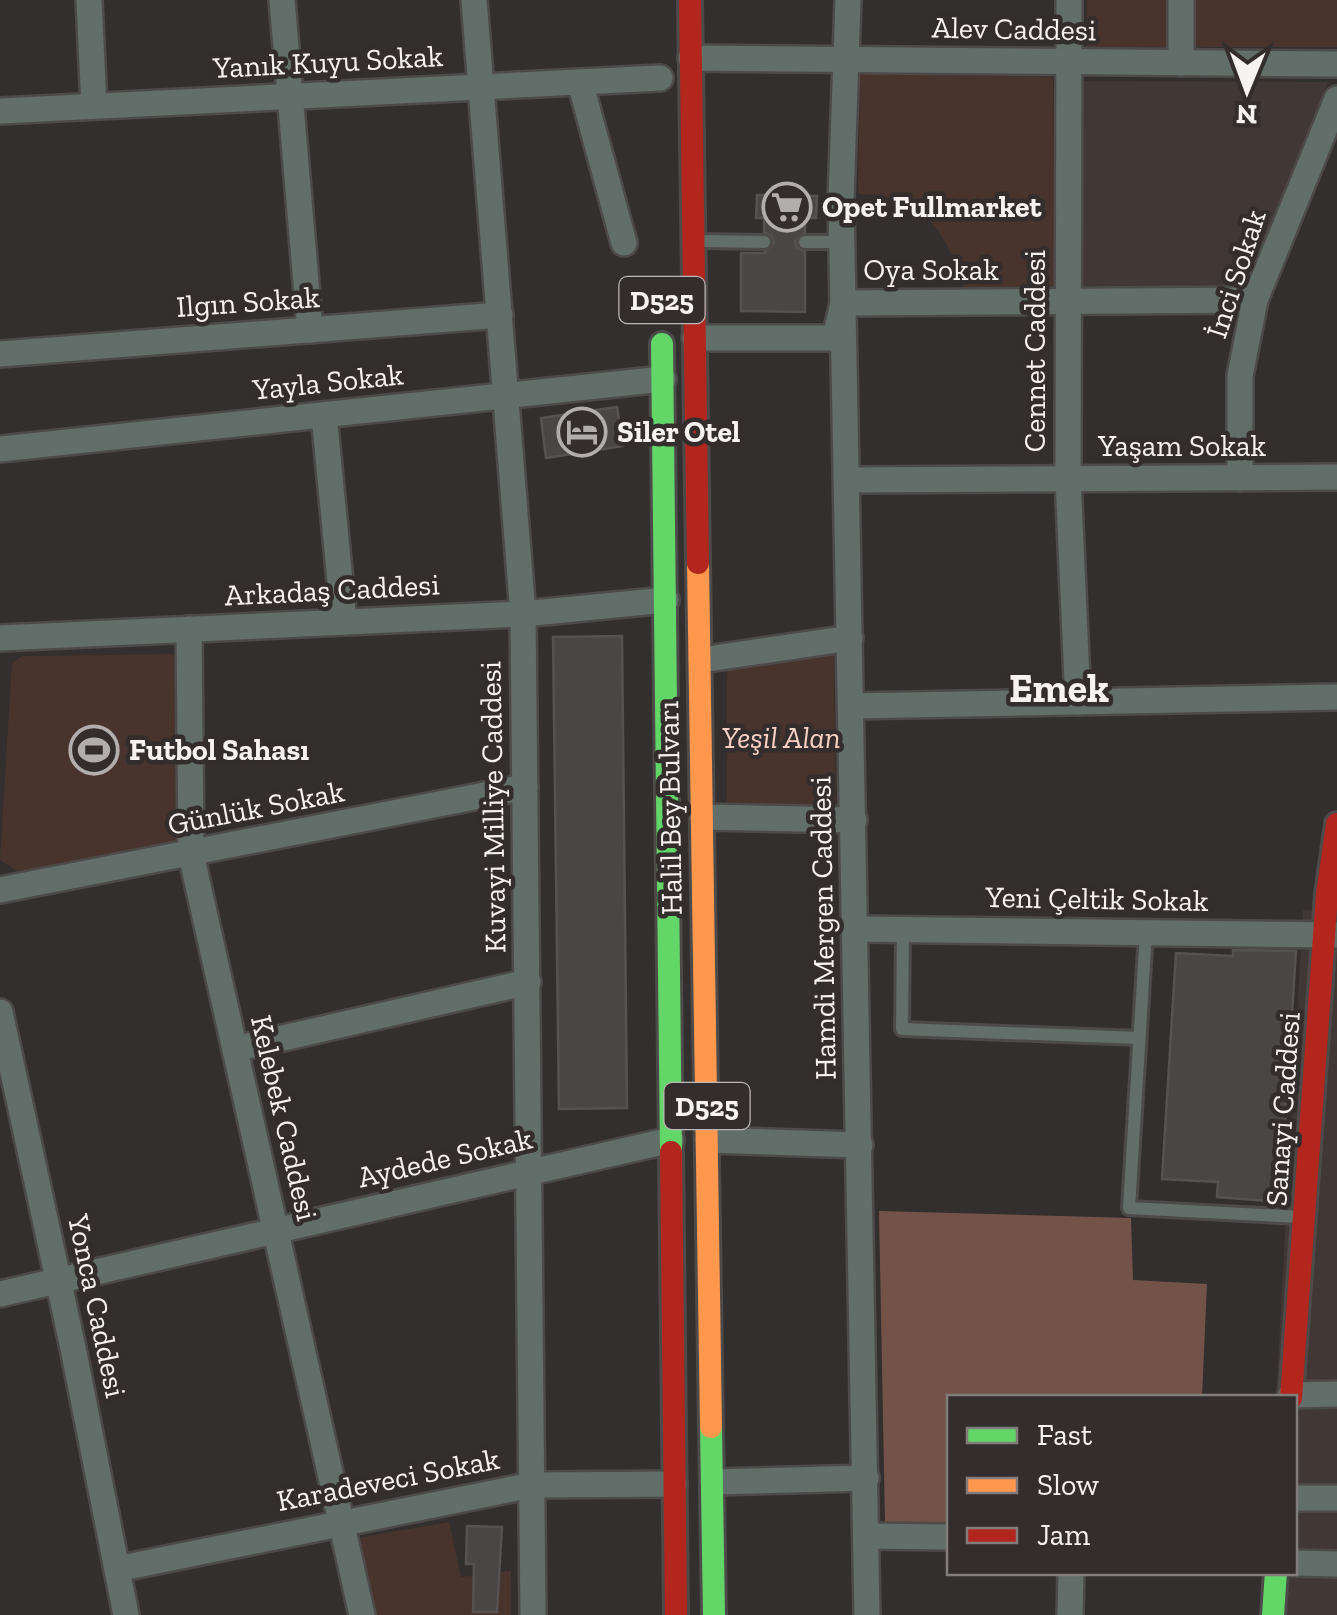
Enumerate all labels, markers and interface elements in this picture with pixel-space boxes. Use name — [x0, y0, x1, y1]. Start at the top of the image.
street label: Alev Caddesi — [931, 10, 1097, 48]
street label: Yanık Kuyu Sokak — [211, 38, 444, 86]
north arrow — [1197, 40, 1297, 140]
text: N — [1236, 98, 1257, 131]
supermarket icon: Opet Fullmarket — [761, 181, 813, 233]
place label: Opet Fullmarket — [822, 189, 1043, 225]
street label: İnci Sokak — [1198, 205, 1274, 343]
street label: Cennet Caddesi — [1017, 250, 1053, 452]
street label: Oya Sokak — [863, 252, 999, 288]
road number: D525 — [620, 277, 704, 323]
street label: Ilgın Sokak — [175, 279, 321, 325]
street label: Yayla Sokak — [250, 356, 406, 408]
hotel icon: Siler Otel — [556, 406, 608, 458]
place label: Siler Otel — [617, 414, 741, 450]
street label: Yaşam Sokak — [1097, 428, 1266, 464]
street label: Arkadaş Caddesi — [224, 566, 440, 614]
street label: Kuvayi Milliye Caddesi — [472, 661, 514, 953]
district label: Emek — [1009, 664, 1109, 712]
street label: Halil Bey Bulvarı — [650, 700, 690, 916]
park label: Yeşil Alan — [722, 720, 840, 756]
sports icon: Futbol Sahası — [68, 724, 120, 776]
place label: Futbol Sahası — [129, 732, 309, 768]
street label: Günlük Sokak — [165, 773, 348, 843]
street label: Hamdi Mergen Caddesi — [802, 776, 844, 1080]
street label: Yeni Çeltik Sokak — [984, 879, 1209, 919]
street label: Sanayi Caddesi — [1258, 1011, 1308, 1207]
street label: Kelebek Caddesi — [243, 1012, 325, 1224]
road number: D525 — [664, 1083, 750, 1129]
street label: Aydede Sokak — [354, 1120, 536, 1196]
street label: Yonca Caddesi — [60, 1210, 134, 1401]
legend — [947, 1395, 1297, 1575]
text: Fast — [1037, 1417, 1092, 1453]
street label: Karadeveci Sokak — [274, 1441, 503, 1519]
text: Slow — [1037, 1467, 1099, 1503]
text: Jam — [1037, 1517, 1090, 1553]

